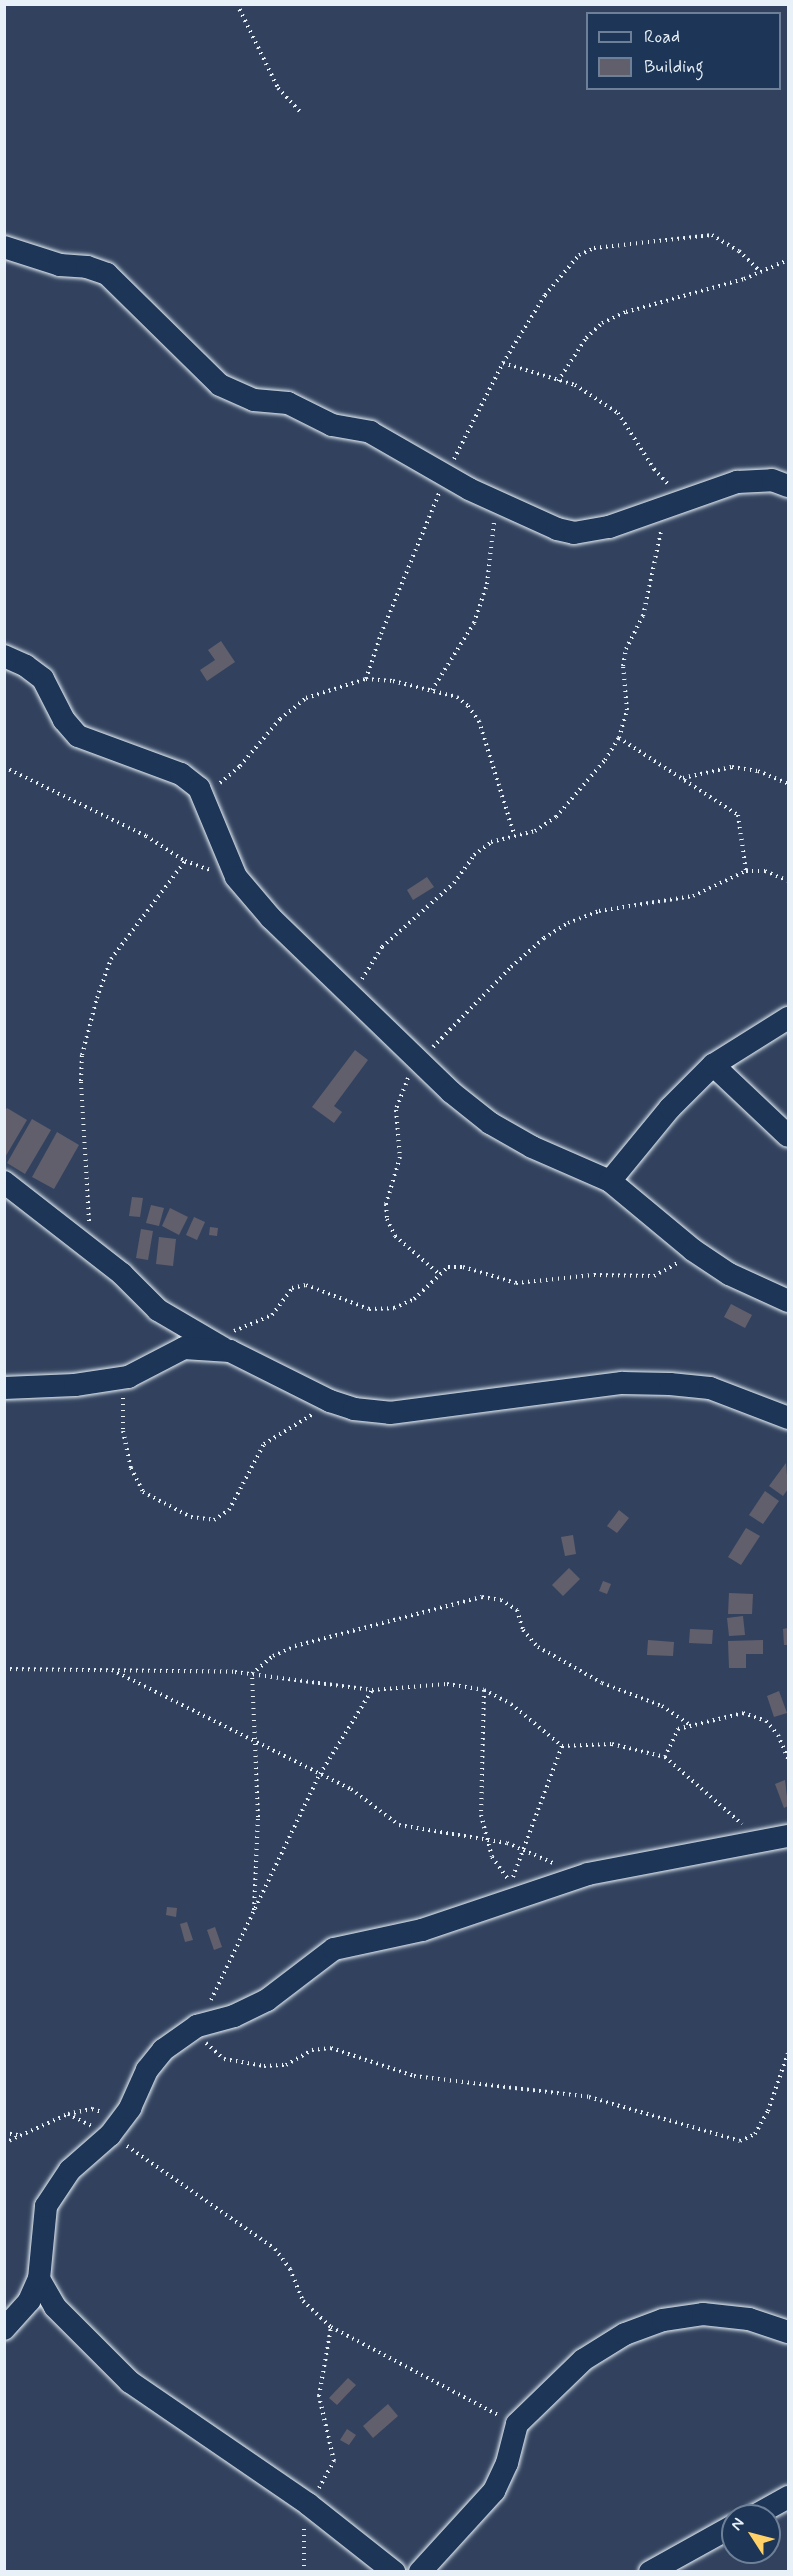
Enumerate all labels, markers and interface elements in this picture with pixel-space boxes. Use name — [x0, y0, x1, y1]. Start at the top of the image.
legend — [586, 12, 781, 90]
text: Road — [644, 25, 680, 49]
text: Building — [644, 55, 704, 79]
north arrow — [721, 2504, 781, 2564]
text: N — [726, 2514, 749, 2535]

